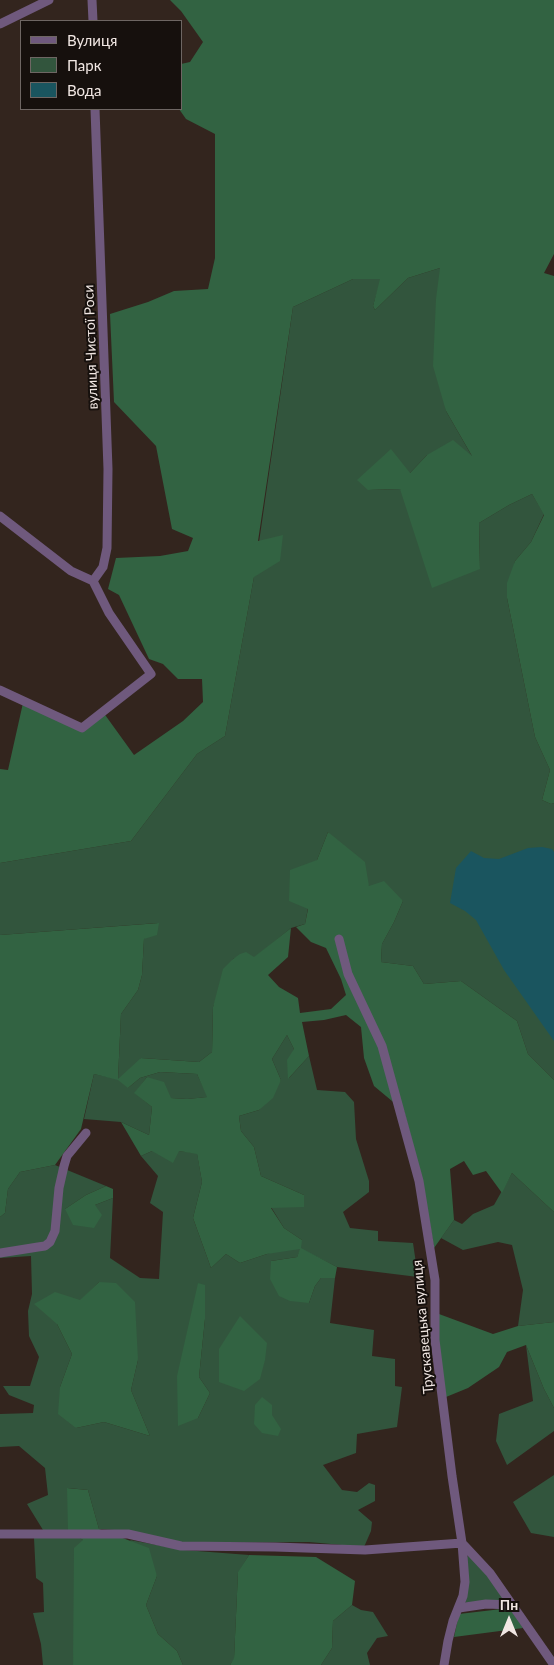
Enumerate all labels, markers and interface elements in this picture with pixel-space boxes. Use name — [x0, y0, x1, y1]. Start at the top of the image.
legend — [20, 20, 182, 110]
text: Вулиця — [67, 31, 117, 49]
text: Парк — [67, 56, 101, 74]
text: Вода — [67, 81, 102, 99]
street label: вулиця Чистої Роси — [80, 284, 102, 410]
street label: Трускавецька вулиця — [409, 1259, 437, 1395]
north arrow — [484, 1595, 534, 1645]
text: Пн — [500, 1596, 518, 1613]

